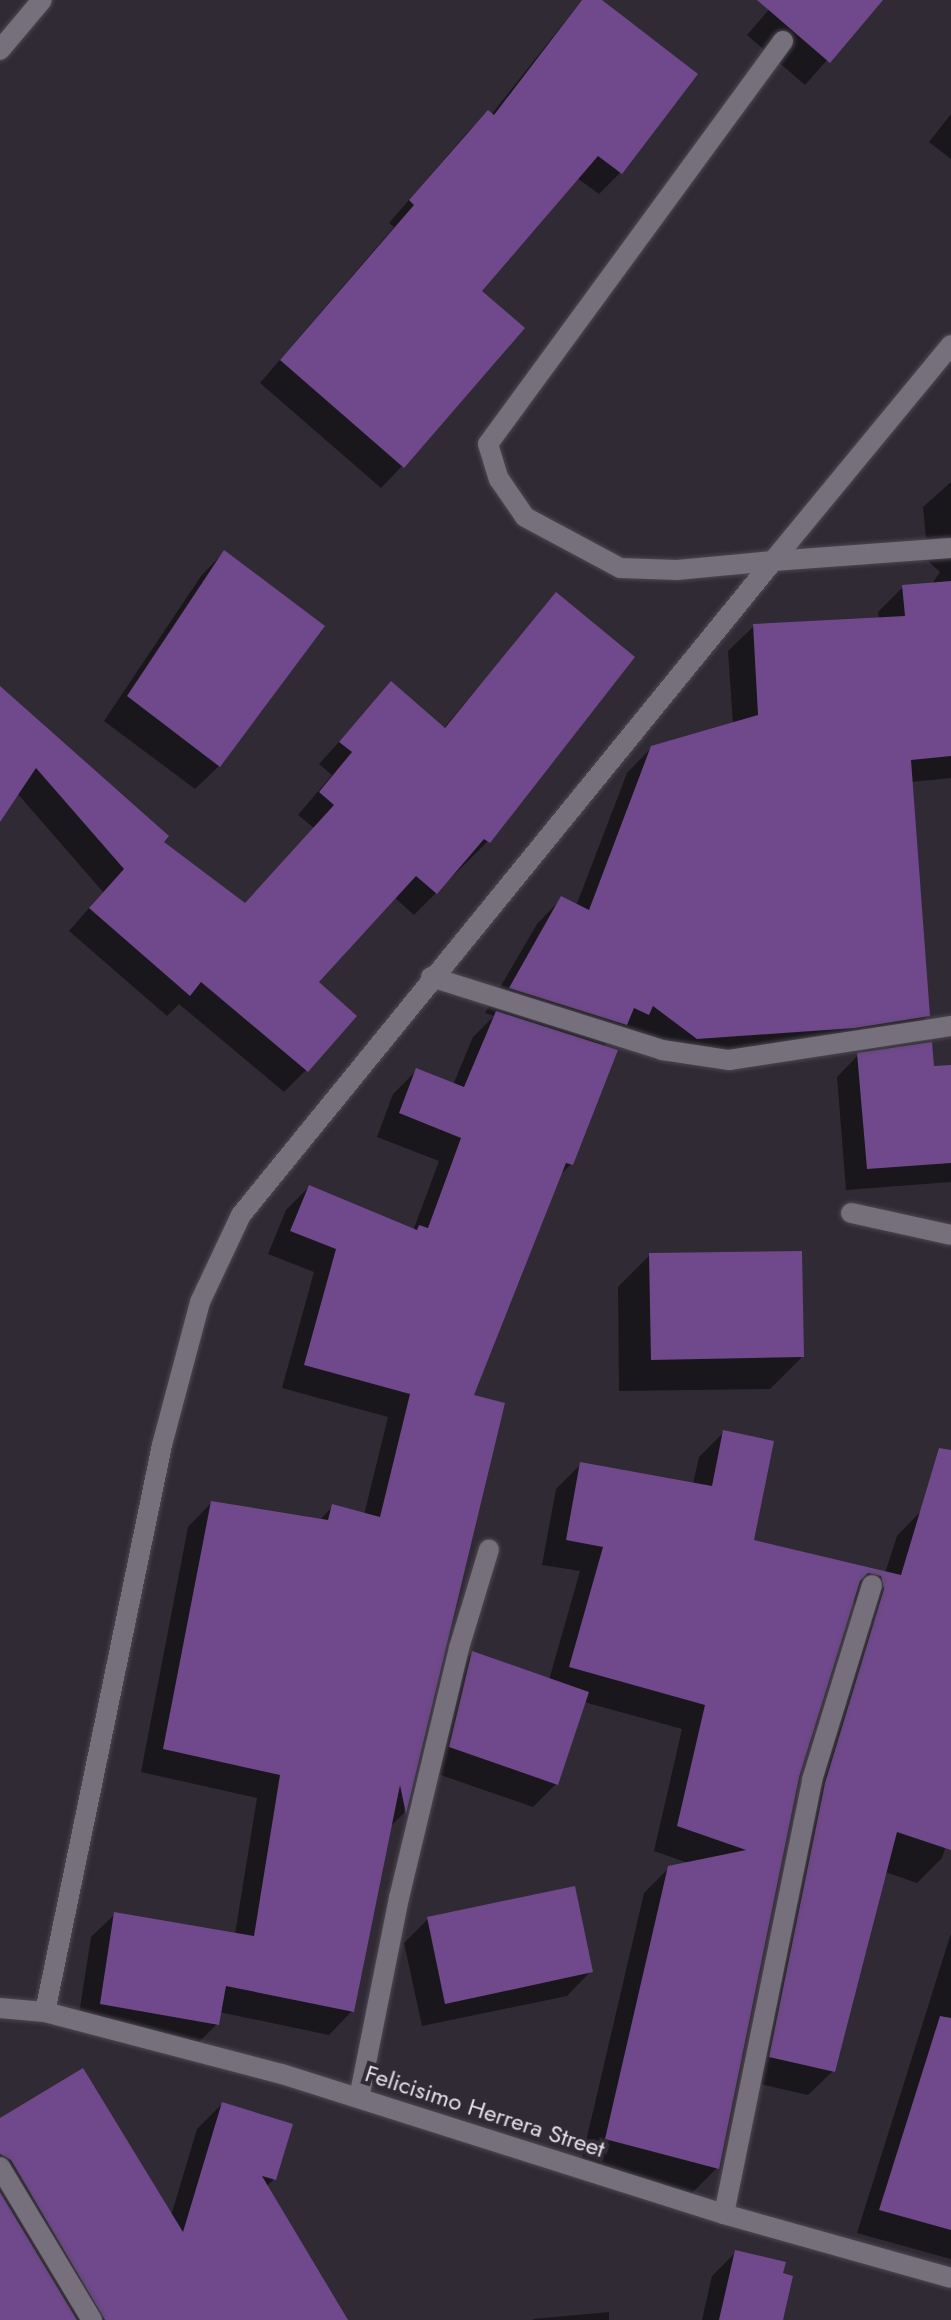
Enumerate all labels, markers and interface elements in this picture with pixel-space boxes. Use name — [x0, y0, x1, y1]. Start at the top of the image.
street label: Felicisimo Herrera Street — [362, 2059, 608, 2163]

